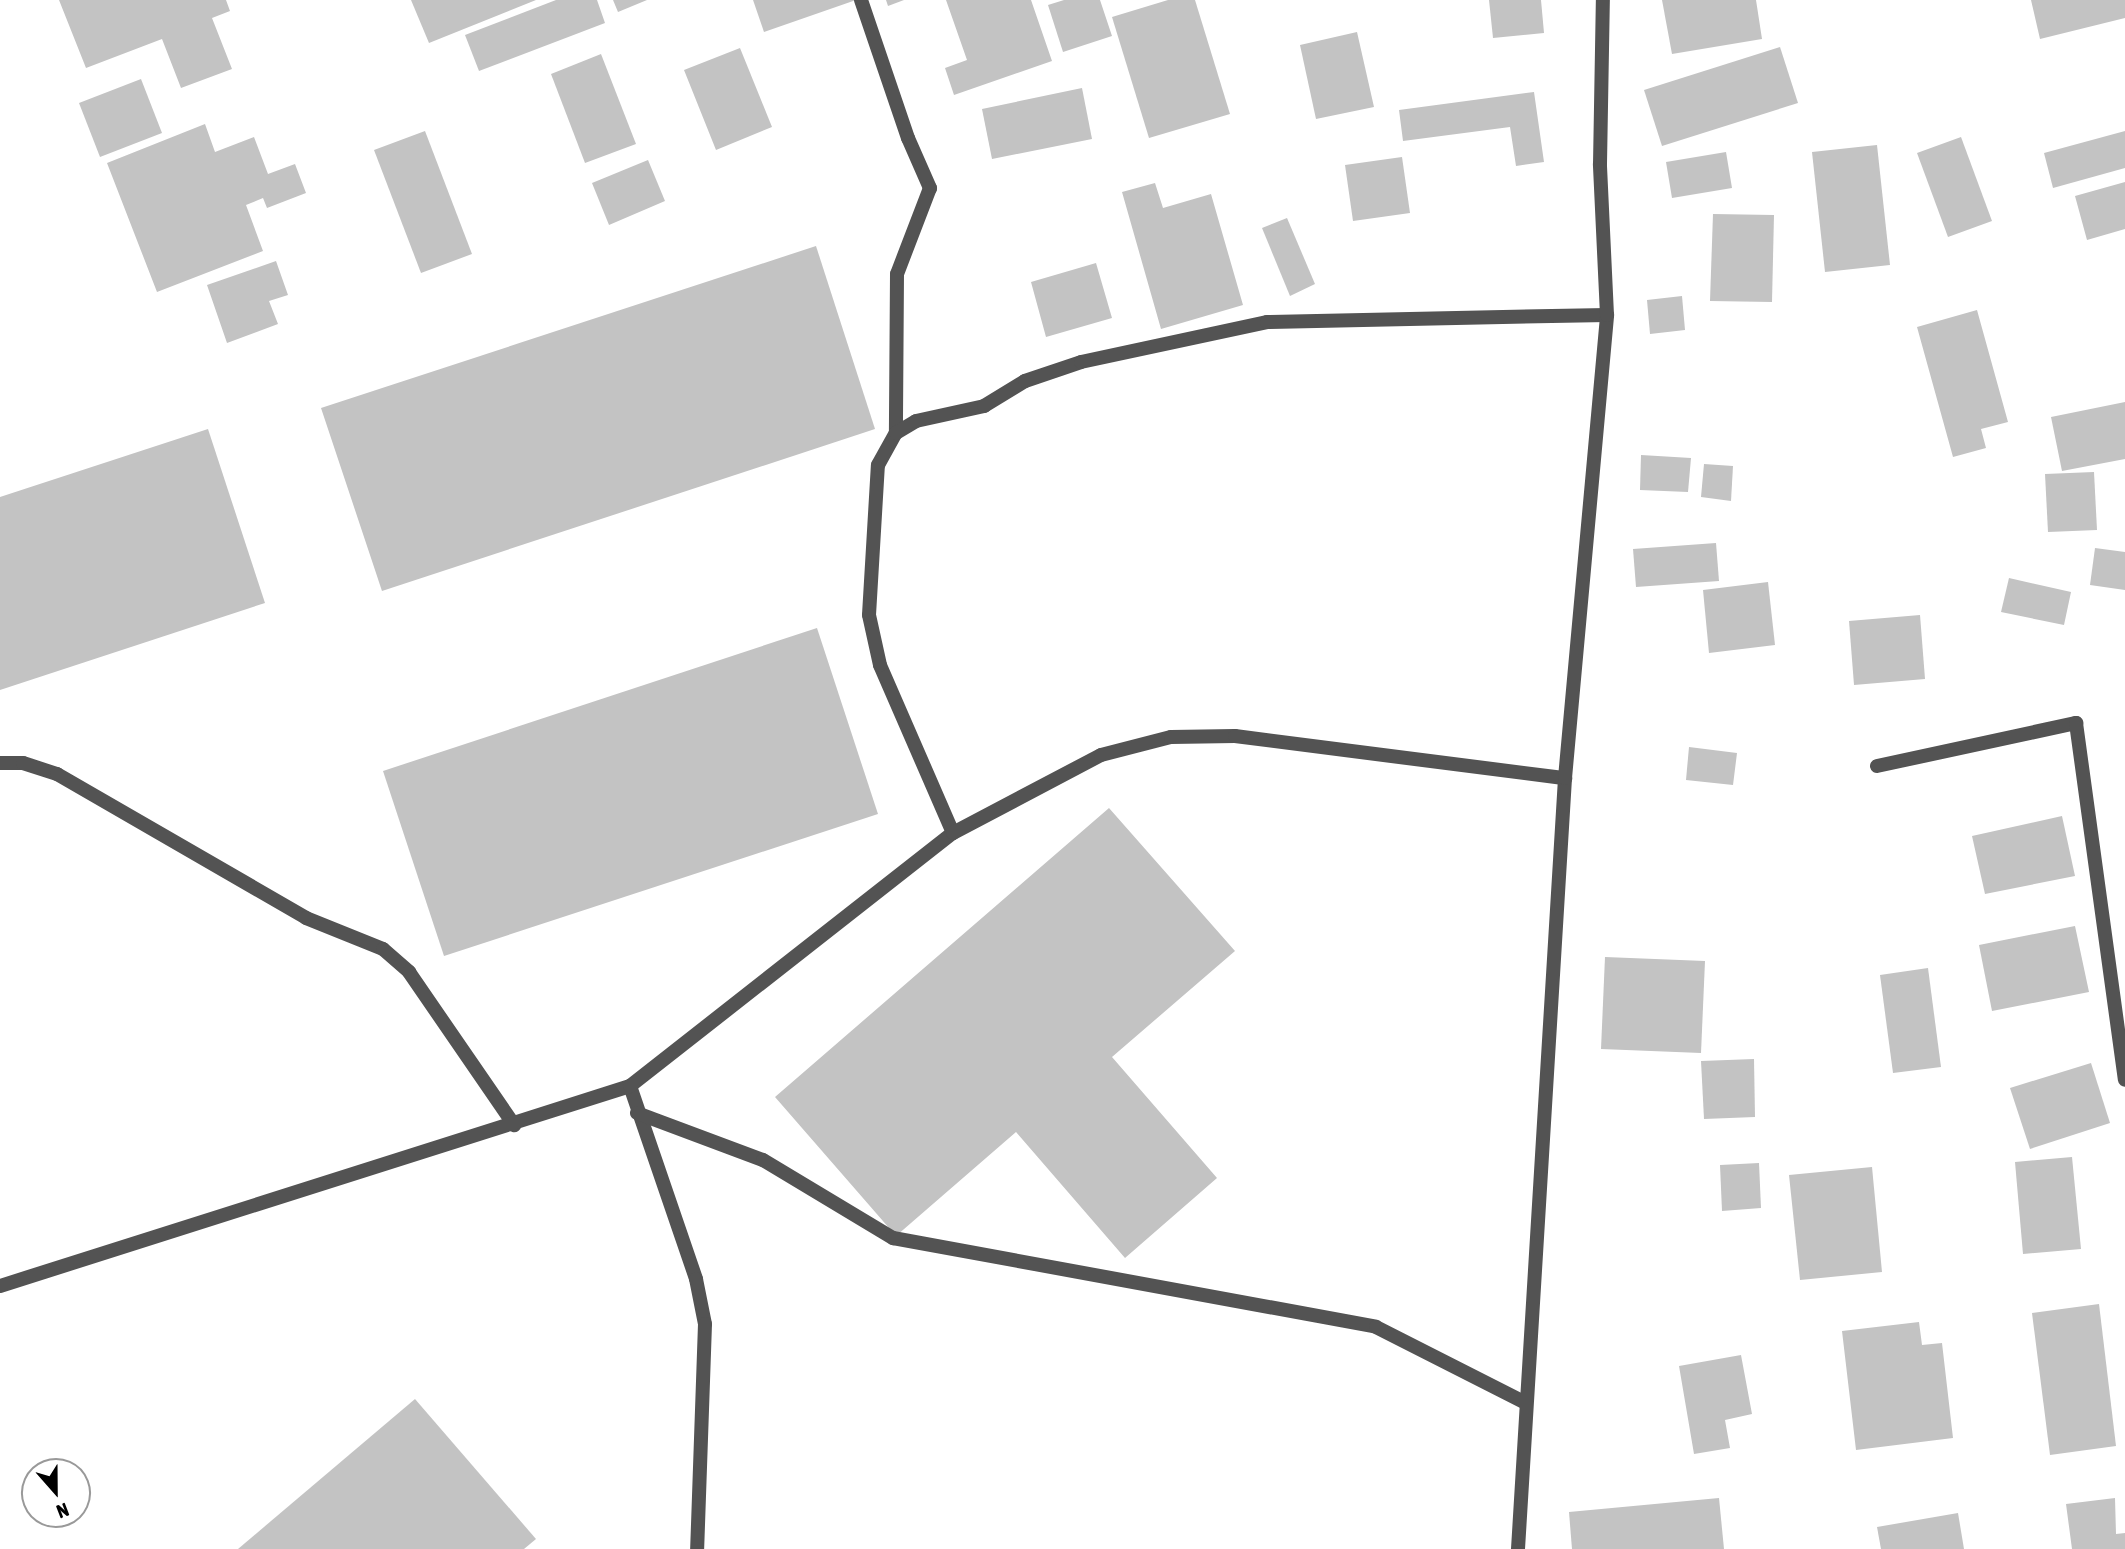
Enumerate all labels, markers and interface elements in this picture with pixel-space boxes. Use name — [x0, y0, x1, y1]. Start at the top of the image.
north arrow — [21, 1458, 91, 1528]
text: N — [54, 1498, 72, 1523]

